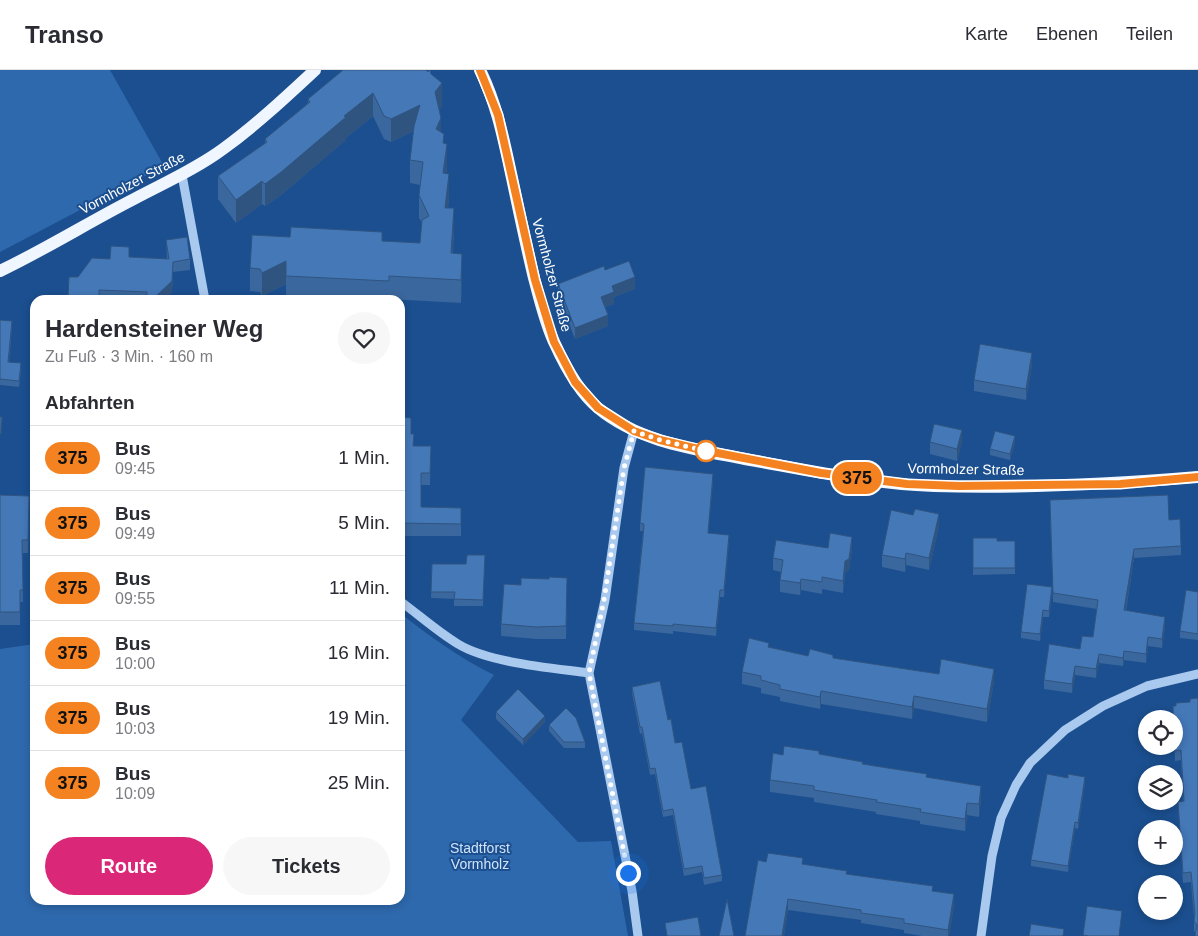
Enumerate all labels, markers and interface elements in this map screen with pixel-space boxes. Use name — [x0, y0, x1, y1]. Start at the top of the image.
text: Transo — [25, 21, 104, 48]
text: Karte — [965, 24, 1008, 44]
text: Ebenen — [1036, 24, 1098, 44]
text: Teilen — [1126, 24, 1173, 44]
street label: Vormholzer Straße — [77, 148, 187, 217]
street label: Vormholzer Straße — [529, 217, 575, 334]
button: heart — [338, 312, 390, 364]
text: Hardensteiner Weg — [45, 315, 263, 342]
text: Zu Fuß · 3 Min. · 160 m — [45, 348, 213, 365]
text: Abfahrten — [45, 392, 135, 413]
text: Bus — [115, 438, 151, 459]
unlabelled marker — [695, 440, 717, 462]
text: 1 Min. — [338, 447, 390, 468]
text: 375 — [57, 448, 88, 468]
text: 09:45 — [115, 460, 155, 477]
street label: Vormholzer Straße — [908, 460, 1025, 478]
line badge: 375 — [828, 462, 886, 494]
text: 375 — [842, 468, 872, 488]
text: Bus — [115, 503, 151, 524]
text: 5 Min. — [338, 512, 390, 533]
text: 375 — [57, 513, 88, 533]
text: 09:49 — [115, 525, 155, 542]
text: Bus — [115, 568, 151, 589]
text: 11 Min. — [329, 577, 390, 598]
text: 375 — [57, 578, 88, 598]
text: 09:55 — [115, 590, 155, 607]
text: Bus — [115, 633, 151, 654]
text: 16 Min. — [328, 642, 390, 663]
text: 375 — [57, 643, 88, 663]
text: 10:00 — [115, 655, 155, 672]
text: Bus — [115, 698, 151, 719]
text: 19 Min. — [328, 707, 390, 728]
text: 375 — [57, 708, 88, 728]
map controls — [1138, 710, 1183, 920]
button: locate — [1138, 710, 1183, 755]
text: 10:03 — [115, 720, 155, 737]
text: Bus — [115, 763, 151, 784]
button: layers — [1138, 765, 1183, 810]
text: 25 Min. — [328, 772, 390, 793]
text: 375 — [57, 773, 88, 793]
text: 10:09 — [115, 785, 155, 802]
button: + — [1138, 820, 1183, 865]
button: Route — [45, 837, 213, 895]
button: Tickets — [223, 837, 390, 895]
park label: Stadtforst Vormholz — [450, 840, 510, 872]
your location — [616, 861, 641, 886]
button: − — [1138, 875, 1183, 920]

